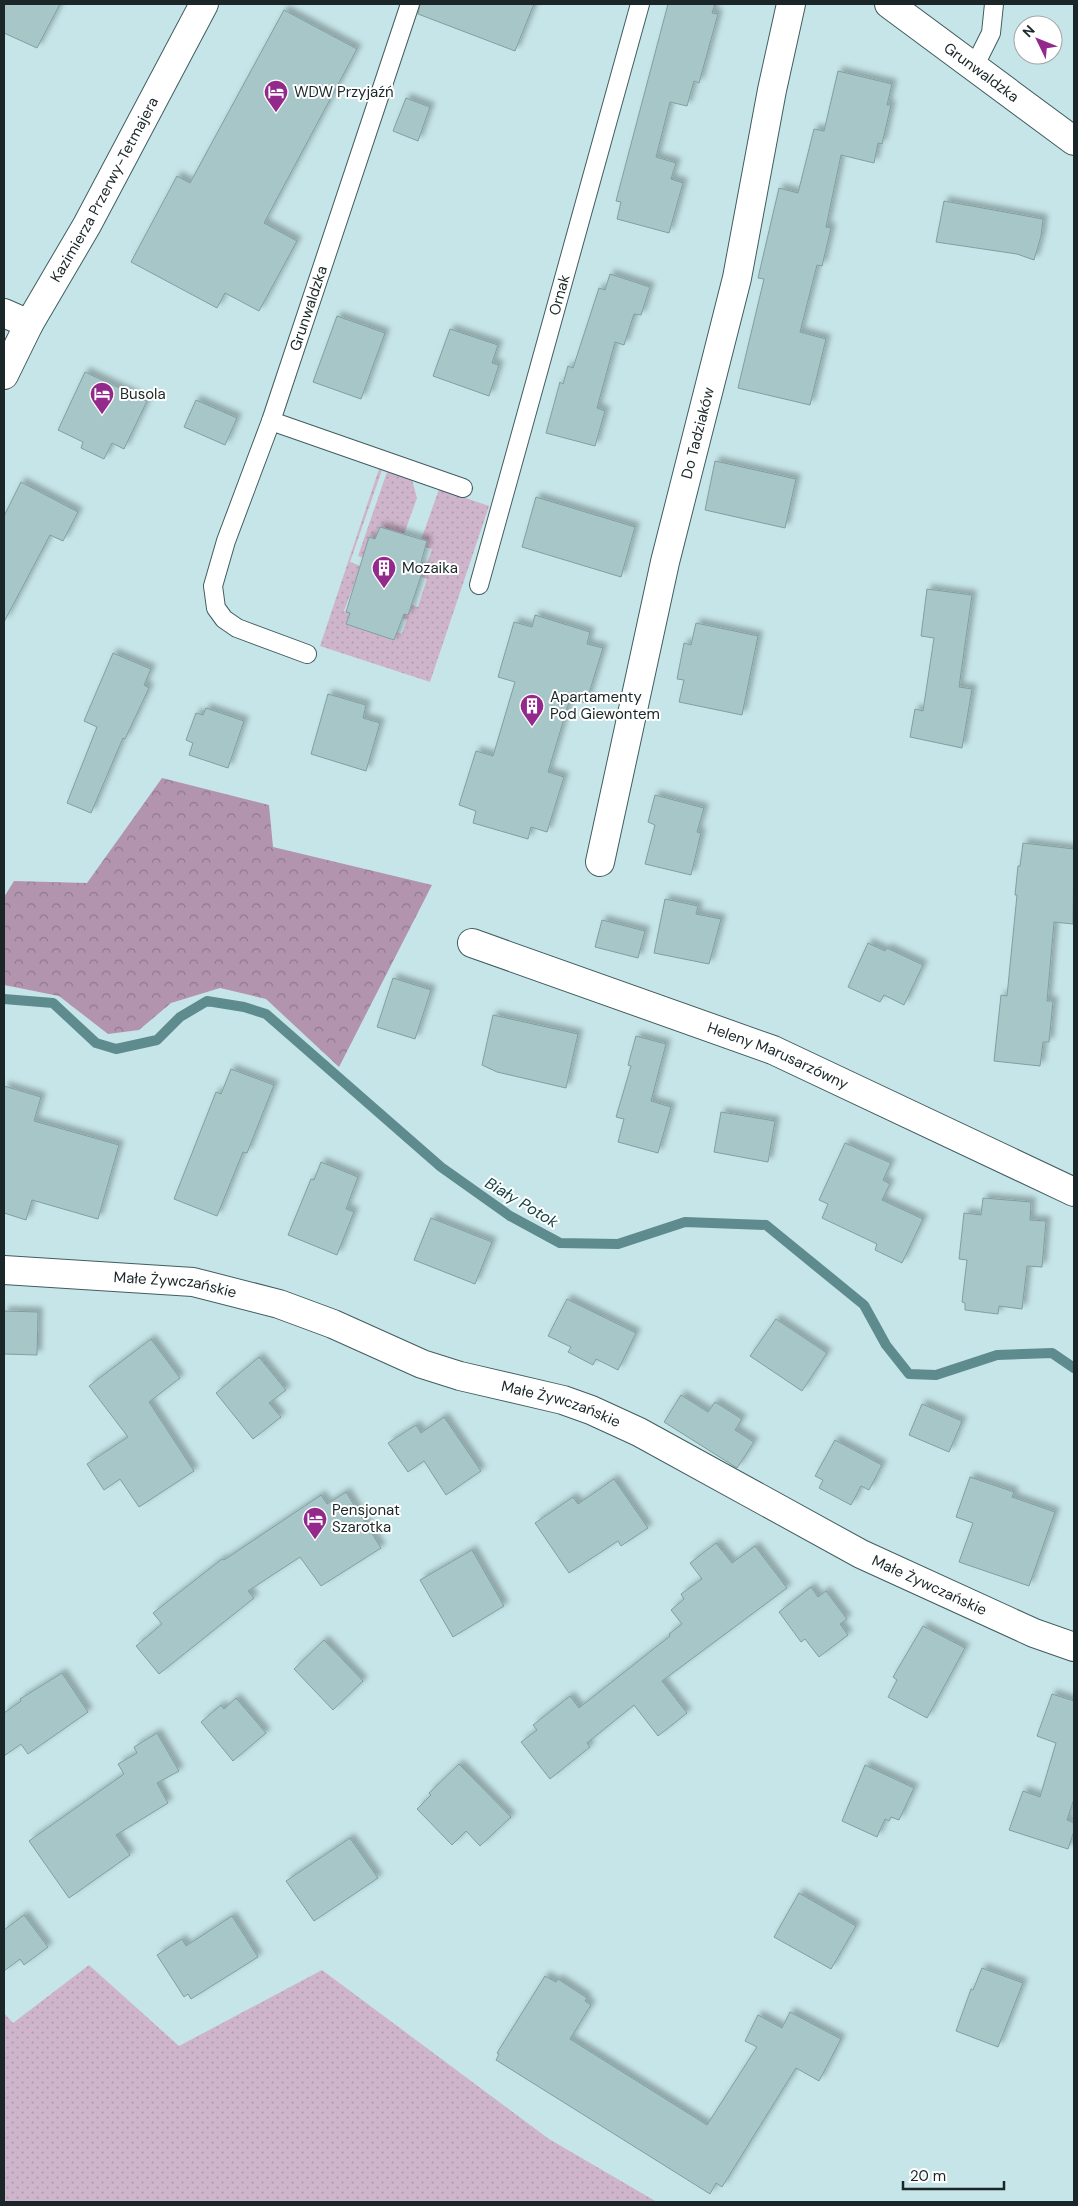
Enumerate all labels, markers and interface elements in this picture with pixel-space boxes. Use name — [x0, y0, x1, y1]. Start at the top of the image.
north arrow — [1013, 15, 1063, 65]
text: N — [1018, 21, 1039, 41]
street label: Grunwaldzka — [940, 38, 1023, 107]
hotel icon: WDW Przyjaźń — [263, 79, 289, 113]
place label: WDW Przyjaźń — [294, 82, 394, 102]
street label: Kazimierza Przerwy-Tetmajera — [46, 93, 163, 286]
street label: Grunwaldzka — [285, 263, 332, 354]
street label: Ornak — [544, 272, 575, 318]
hotel icon: Busola — [89, 381, 115, 415]
place label: Busola — [120, 384, 166, 404]
street label: Do Tadziaków — [676, 385, 719, 481]
building icon: Mozaika — [371, 555, 397, 589]
place label: Mozaika — [402, 558, 458, 578]
place label: Apartamenty Pod Giewontem — [550, 687, 660, 724]
building icon: Apartamenty Pod Giewontem — [519, 693, 545, 727]
street label: Heleny Marusarzówny — [705, 1017, 852, 1094]
water label: Biały Potok — [481, 1172, 563, 1233]
street label: Małe Żywczańskie — [113, 1267, 239, 1303]
street label: Małe Żywczańskie — [499, 1376, 624, 1432]
place label: Pensjonat Szarotka — [332, 1500, 400, 1537]
hotel icon: Pensjonat Szarotka — [302, 1506, 328, 1540]
street label: Małe Żywczańskie — [869, 1550, 990, 1620]
scale bar — [903, 2158, 1004, 2190]
text: 20 m — [910, 2166, 946, 2186]

